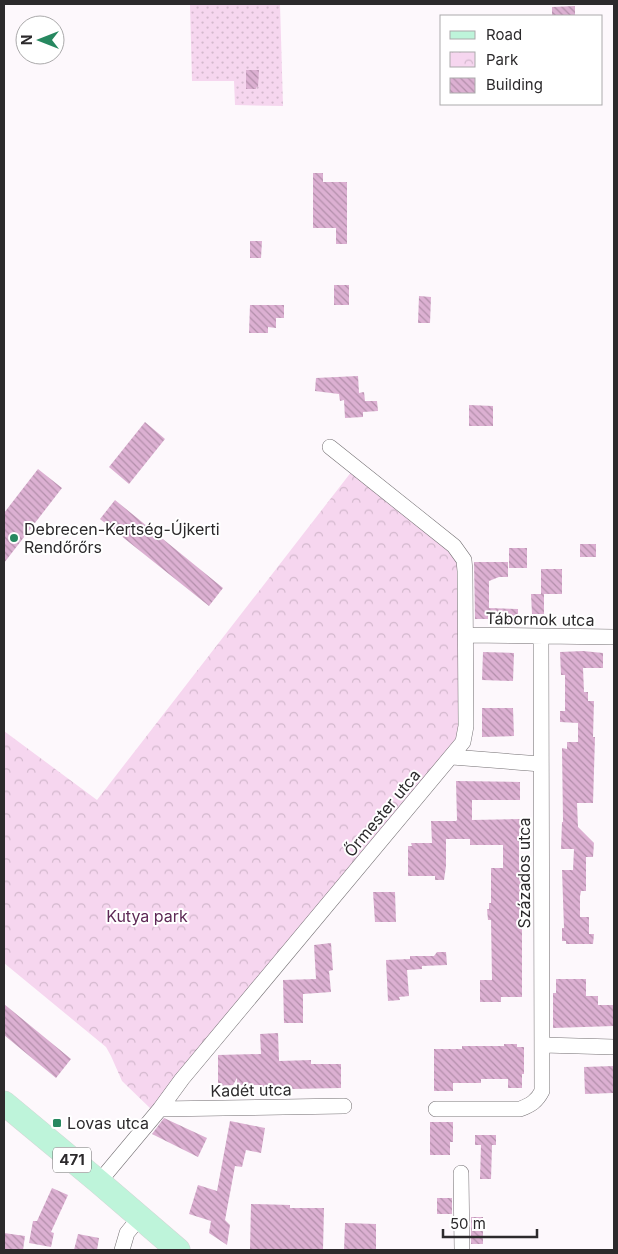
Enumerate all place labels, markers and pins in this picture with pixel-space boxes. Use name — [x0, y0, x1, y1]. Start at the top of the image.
place label: Debrecen-Kertség-Újkerti Rendőrőrs — [24, 519, 220, 557]
marker: Debrecen-Kertség-Újkerti Rendőrőrs — [8, 532, 20, 544]
place label: Lovas utca — [67, 1113, 149, 1133]
marker: Lovas utca — [51, 1117, 63, 1129]

